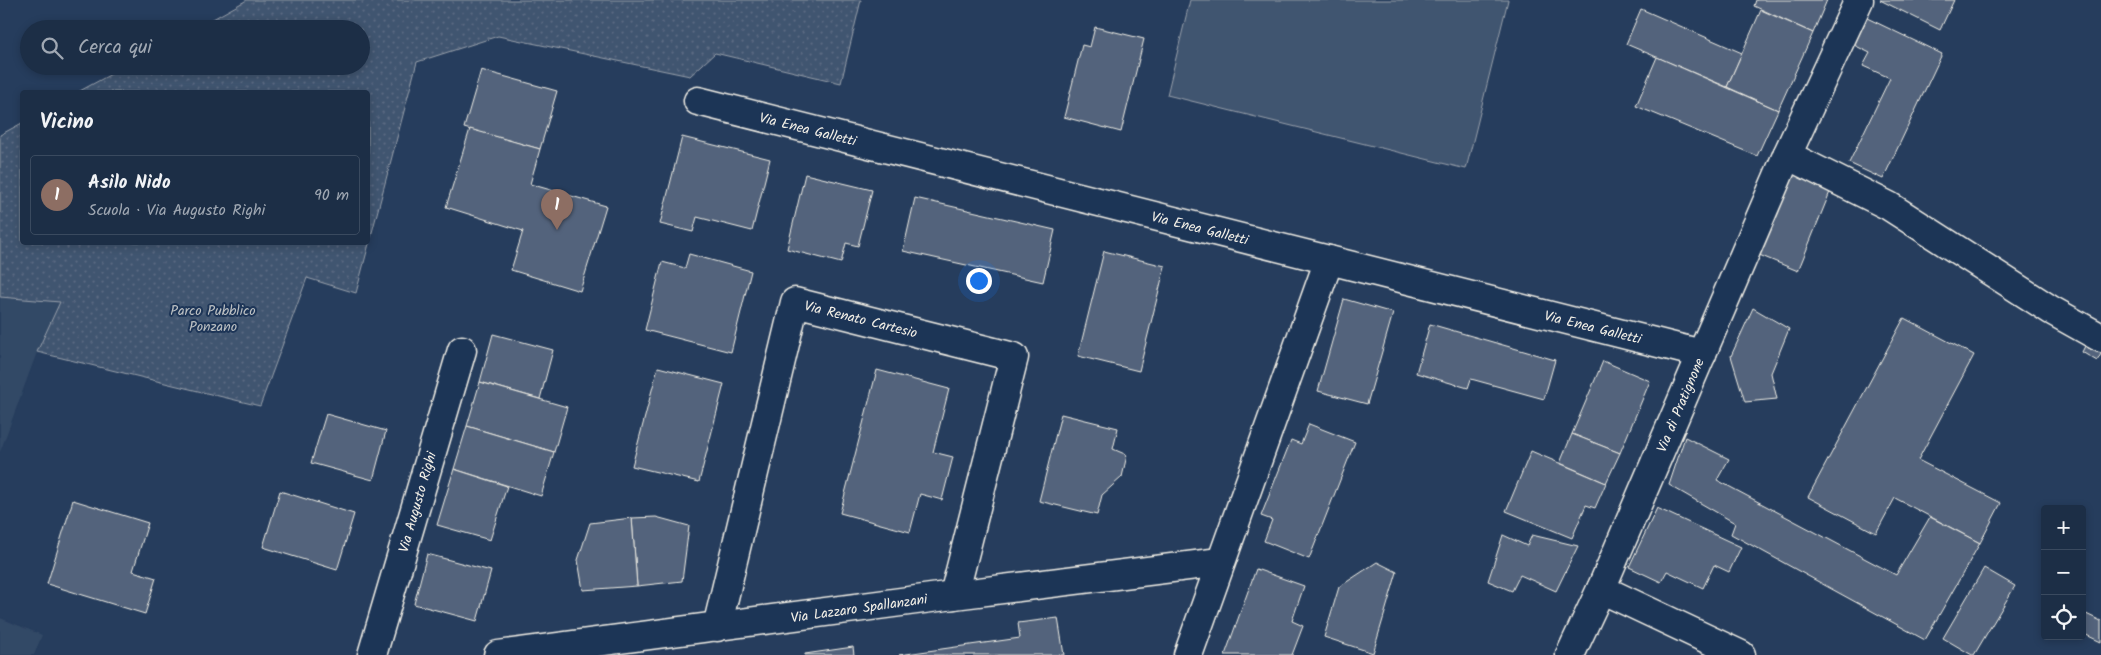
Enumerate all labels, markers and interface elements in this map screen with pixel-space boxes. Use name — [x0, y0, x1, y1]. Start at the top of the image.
search box — [20, 20, 370, 75]
text: Cerca qui — [78, 33, 152, 63]
icon: search — [38, 34, 66, 62]
text: Vicino — [40, 106, 94, 139]
street label: Via Enea Galletti — [757, 107, 859, 153]
text: Asilo Nido — [88, 168, 171, 198]
text: 1 — [55, 183, 59, 208]
text: 90 m — [314, 183, 349, 208]
pin: 1 — [541, 189, 573, 230]
text: Scuola · Via Augusto Righi — [88, 198, 265, 223]
street label: Via Enea Galletti — [1149, 206, 1251, 252]
your location — [966, 268, 992, 294]
street label: Via Renato Cartesio — [802, 295, 920, 345]
park label: Parco Pubblico Ponzano — [170, 300, 256, 338]
street label: Via Enea Galletti — [1542, 305, 1644, 351]
street label: Via di Pratignone — [1651, 354, 1711, 456]
street label: Via Augusto Righi — [393, 449, 443, 555]
map controls — [2041, 505, 2086, 640]
button: + — [2041, 505, 2086, 550]
button: − — [2041, 550, 2086, 595]
street label: Via Lazzaro Spallanzani — [789, 588, 930, 629]
button: locate — [2041, 595, 2086, 640]

